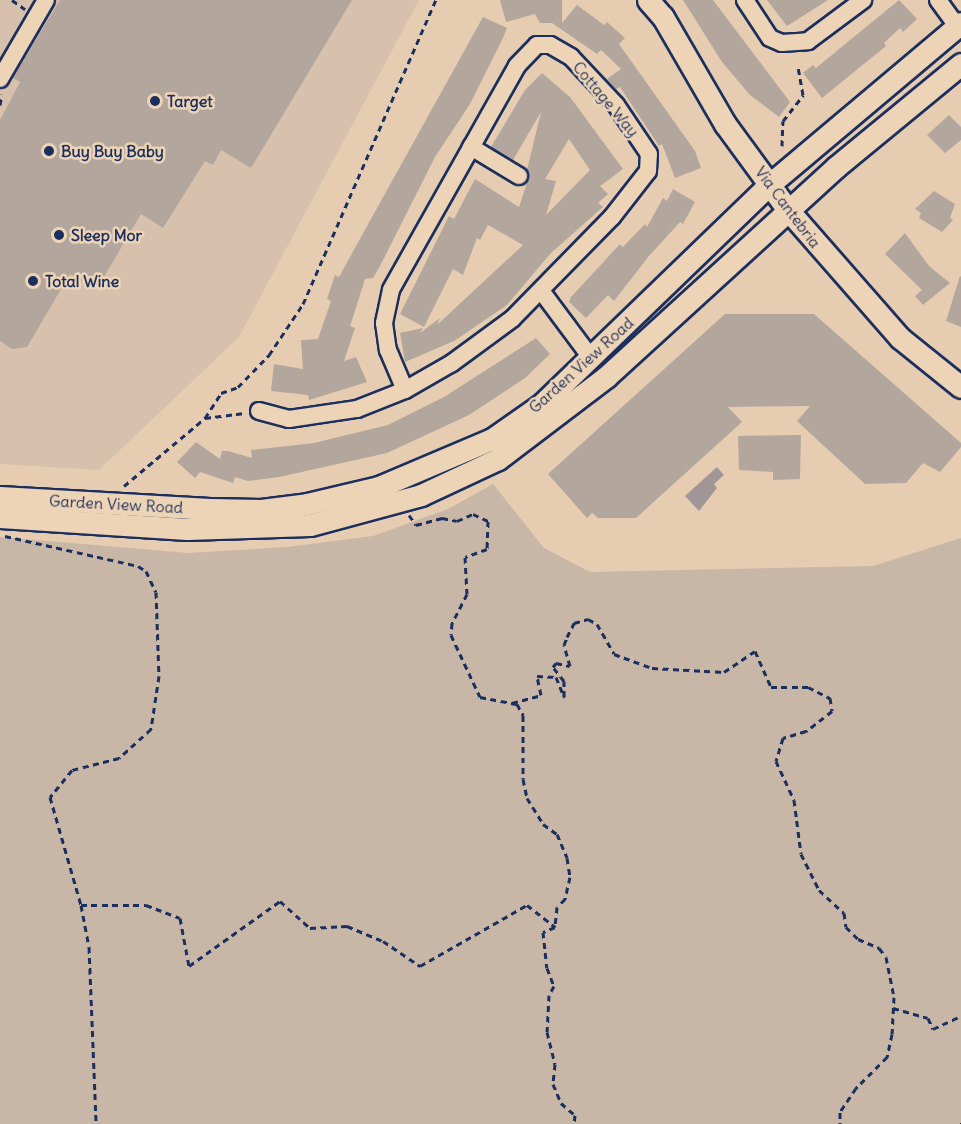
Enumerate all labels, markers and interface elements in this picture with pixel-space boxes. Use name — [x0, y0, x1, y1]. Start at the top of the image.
street label: Cottage Way — [569, 57, 643, 141]
place label: Target — [167, 91, 213, 111]
marker: Target — [148, 94, 162, 108]
place label: Buy Buy Baby — [61, 141, 164, 161]
marker: Buy Buy Baby — [42, 144, 56, 158]
street label: Via Cantebria — [751, 162, 825, 252]
place label: Sleep Mor — [71, 225, 142, 245]
marker: Sleep Mor — [52, 228, 66, 242]
place label: Total Wine — [45, 271, 119, 291]
marker: Total Wine — [26, 274, 40, 288]
street label: Garden View Road — [525, 313, 637, 417]
street label: Garden View Road — [49, 491, 183, 517]

